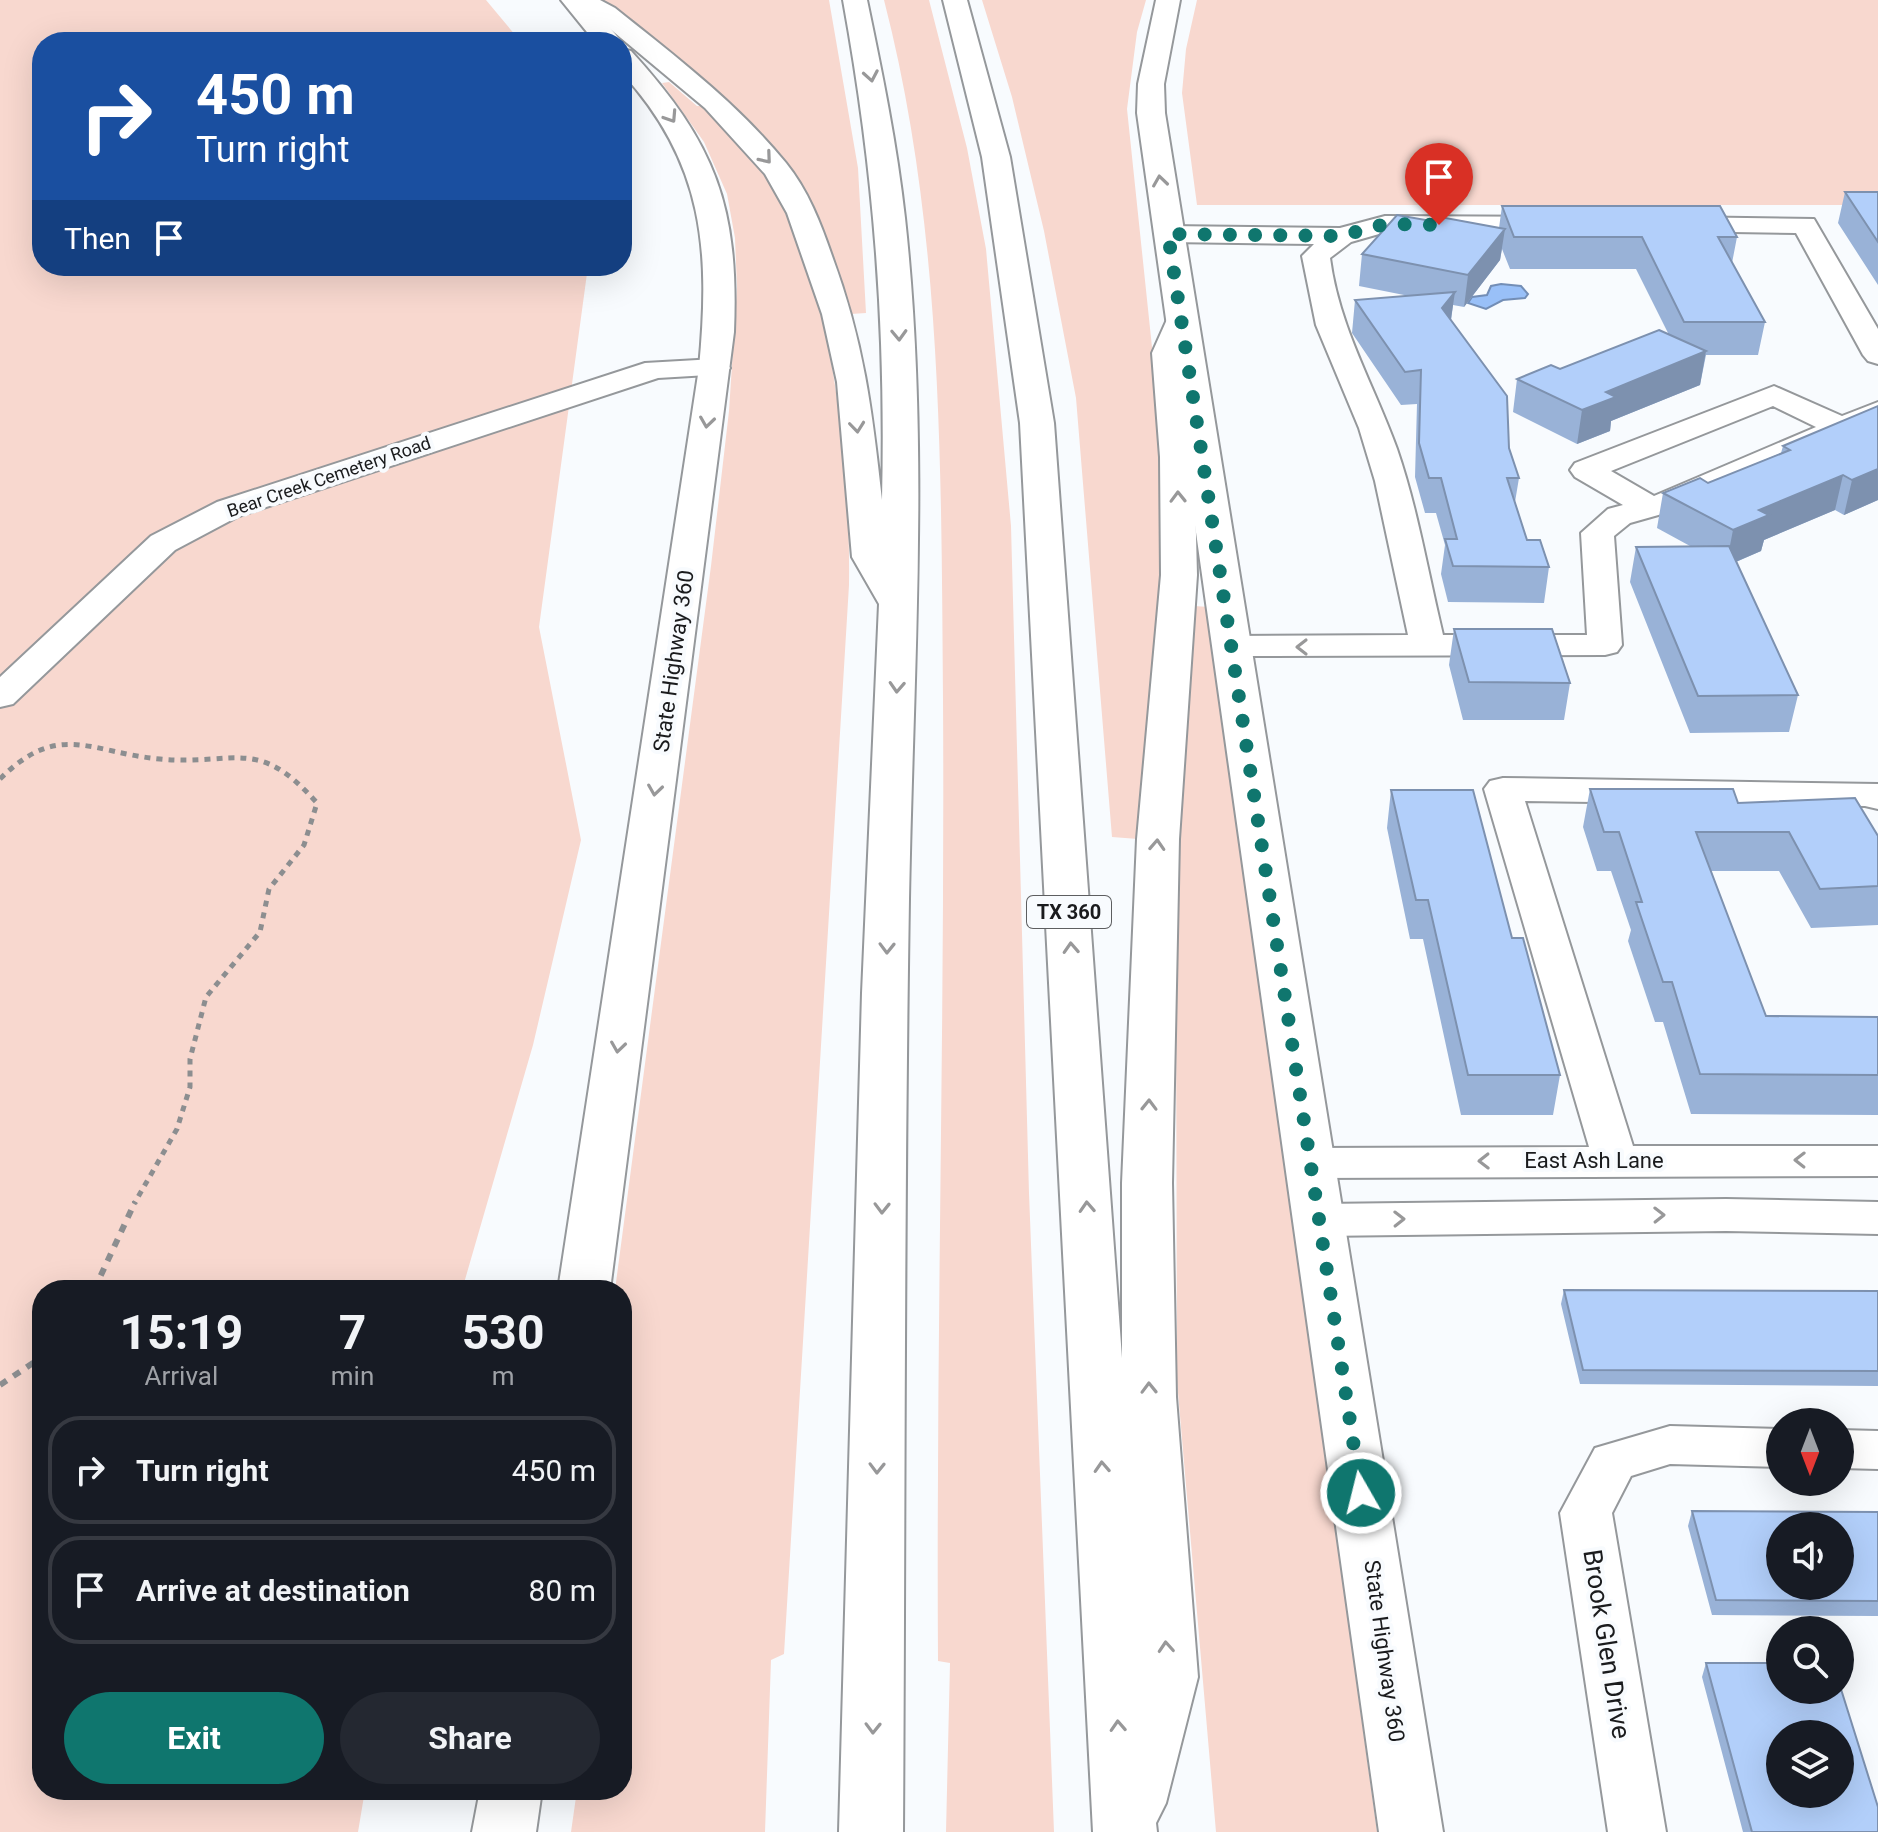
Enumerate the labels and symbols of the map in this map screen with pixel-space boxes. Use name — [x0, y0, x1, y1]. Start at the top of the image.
one-way arrow — [862, 69, 879, 83]
one-way arrow — [662, 108, 677, 123]
pin — [1405, 143, 1473, 225]
one-way arrow — [756, 148, 771, 163]
one-way arrow — [1152, 174, 1169, 187]
one-way arrow — [890, 329, 907, 342]
one-way arrow — [699, 415, 716, 428]
one-way arrow — [848, 421, 865, 434]
street label: Bear Creek Cemetery Road — [224, 432, 433, 521]
one-way arrow — [1169, 490, 1187, 503]
street label: State Highway 360 — [648, 569, 699, 754]
one-way arrow — [1295, 638, 1308, 656]
one-way arrow — [888, 681, 905, 694]
one-way arrow — [647, 783, 664, 797]
one-way arrow — [1149, 838, 1166, 851]
road number: TX 360 — [1027, 896, 1111, 928]
one-way arrow — [1063, 941, 1080, 954]
one-way arrow — [878, 942, 895, 955]
one-way arrow — [610, 1040, 627, 1054]
one-way arrow — [1140, 1098, 1158, 1111]
street label: East Ash Lane — [1524, 1148, 1664, 1173]
one-way arrow — [1793, 1151, 1806, 1169]
one-way arrow — [1477, 1152, 1490, 1170]
one-way arrow — [1079, 1200, 1096, 1213]
one-way arrow — [873, 1202, 891, 1215]
one-way arrow — [1653, 1207, 1666, 1224]
one-way arrow — [1393, 1210, 1406, 1228]
one-way arrow — [1140, 1381, 1158, 1394]
north arrow — [1766, 1408, 1854, 1496]
position arrow — [1319, 1451, 1403, 1535]
one-way arrow — [1094, 1460, 1111, 1473]
one-way arrow — [869, 1462, 886, 1475]
street label: Brook Glen Drive — [1577, 1547, 1637, 1741]
street label: State Highway 360 — [1359, 1559, 1410, 1744]
one-way arrow — [1158, 1640, 1175, 1653]
one-way arrow — [1110, 1719, 1127, 1732]
one-way arrow — [864, 1722, 882, 1735]

